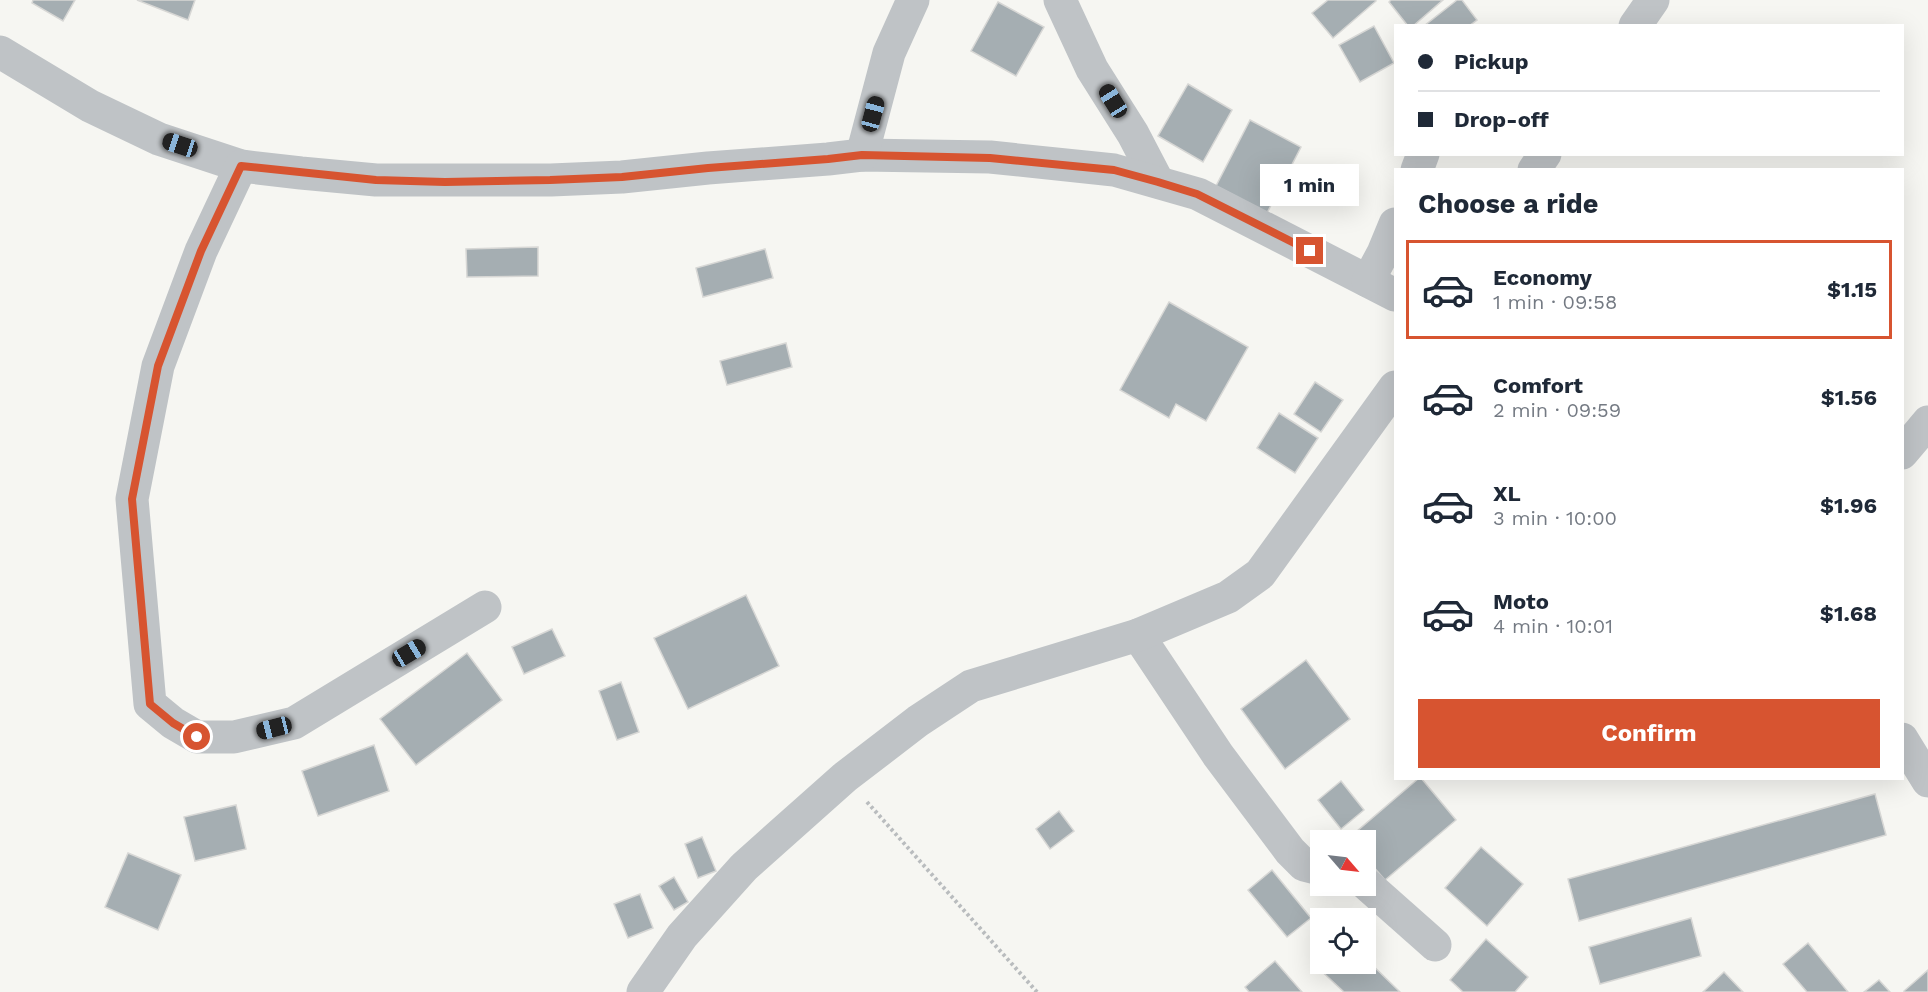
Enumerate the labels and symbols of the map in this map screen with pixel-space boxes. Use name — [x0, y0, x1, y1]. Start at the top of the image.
car — [1096, 81, 1130, 121]
car — [860, 94, 886, 134]
car — [160, 131, 200, 159]
callout: 1 min — [1260, 164, 1360, 206]
route end — [1296, 237, 1323, 264]
car — [389, 636, 429, 670]
car — [254, 715, 294, 741]
route start — [183, 723, 210, 750]
north arrow — [1310, 830, 1376, 896]

